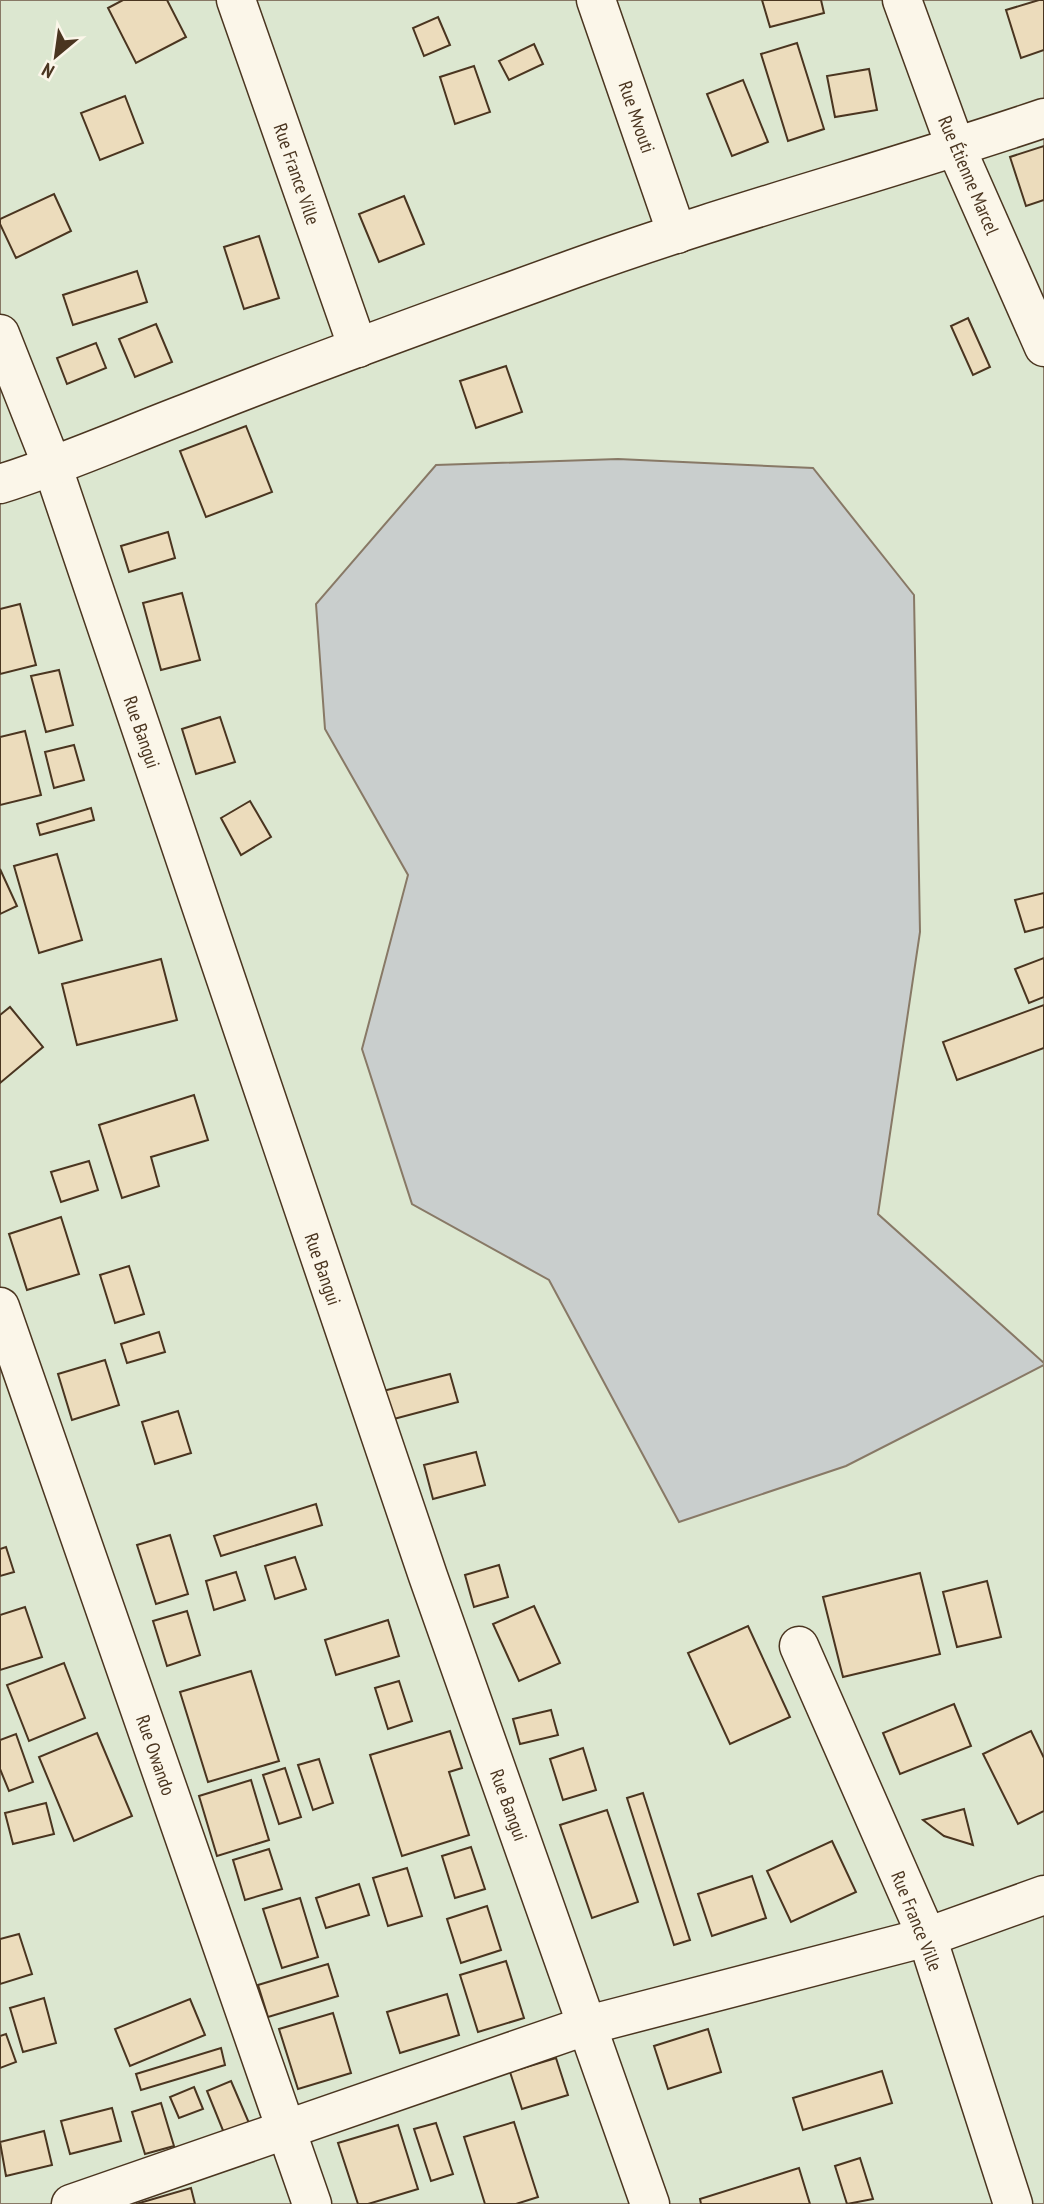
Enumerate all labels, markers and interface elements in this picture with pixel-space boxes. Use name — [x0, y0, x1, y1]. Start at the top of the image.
north arrow — [21, 21, 91, 91]
text: N — [37, 58, 58, 84]
street label: Rue Mvouti — [614, 78, 660, 156]
street label: Rue Étienne Marcel — [933, 112, 1005, 239]
street label: Rue France Ville — [268, 120, 326, 228]
street label: Rue Bangui — [118, 693, 166, 771]
street label: Rue Bangui — [299, 1230, 347, 1308]
street label: Rue Owando — [131, 1712, 181, 1798]
street label: Rue Bangui — [485, 1766, 533, 1844]
street label: Rue France Ville — [886, 1867, 948, 1975]

